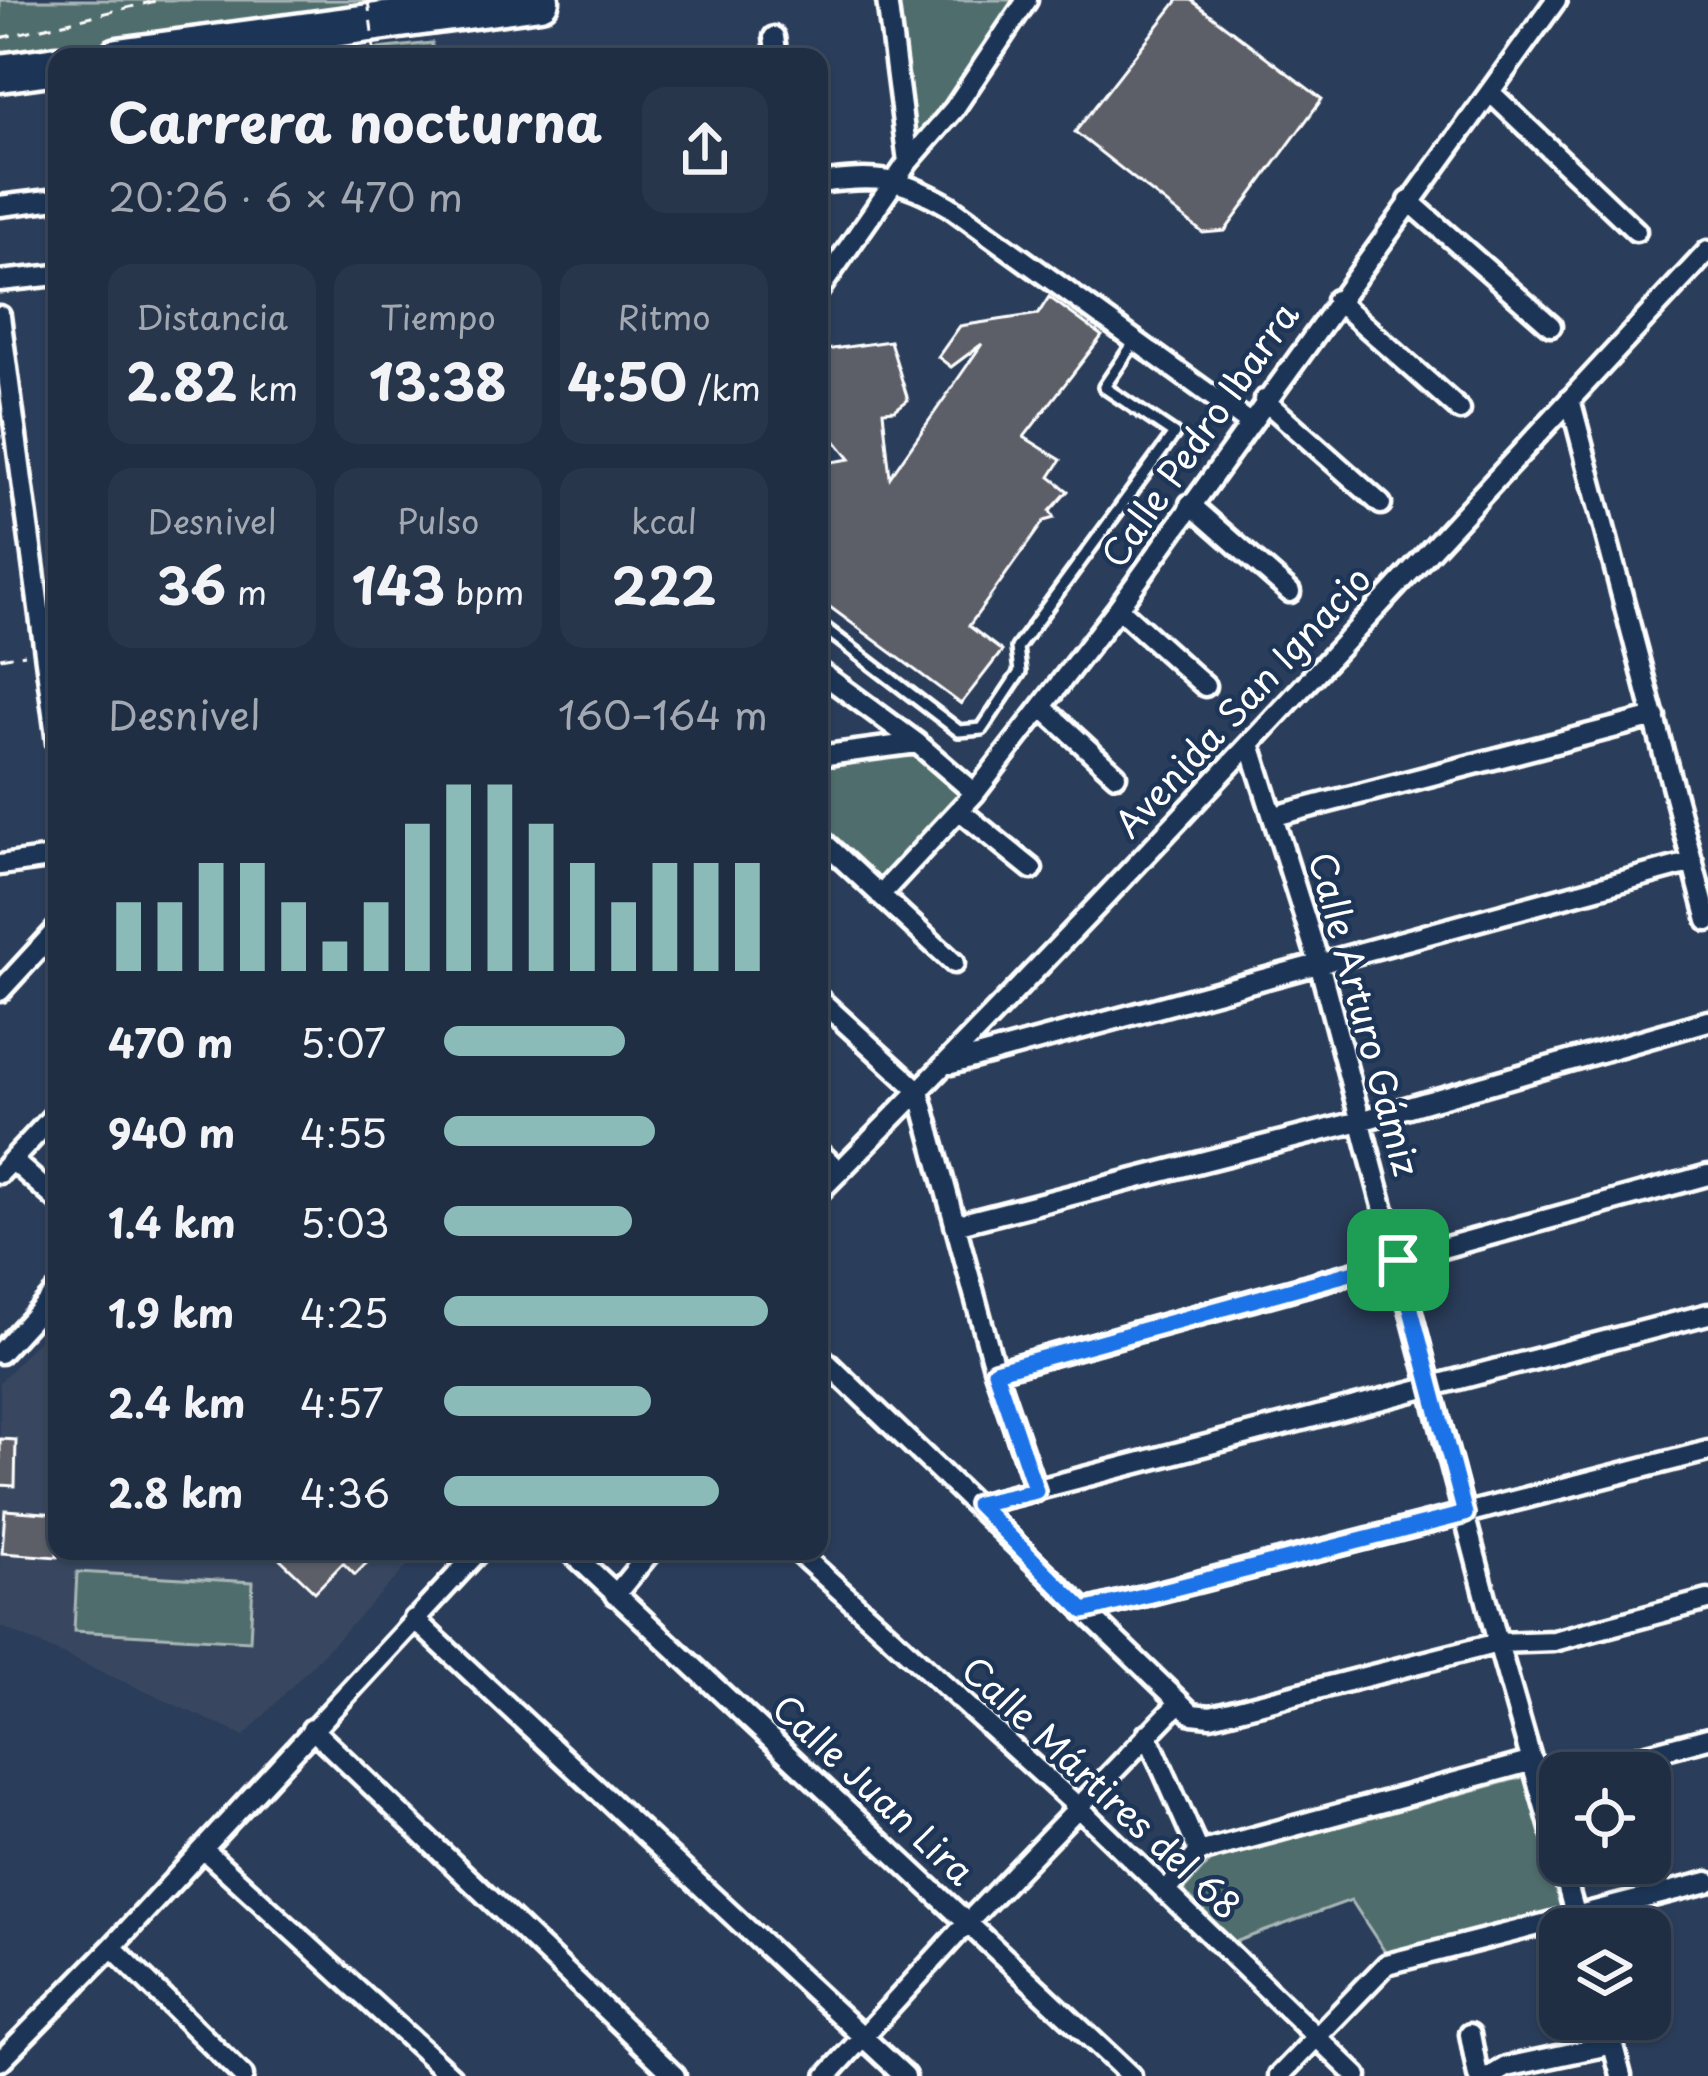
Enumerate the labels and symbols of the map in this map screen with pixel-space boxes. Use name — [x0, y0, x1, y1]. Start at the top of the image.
street label: Calle Pedro Ibarra — [1086, 290, 1311, 578]
street label: Avenida San Ignacio — [1101, 553, 1382, 849]
street label: Calle Arturo Gámiz — [1297, 846, 1435, 1181]
pin — [1347, 1209, 1449, 1311]
street label: Calle Mártires del 68 — [951, 1642, 1254, 1931]
street label: Calle Juan Lira — [761, 1681, 988, 1897]

